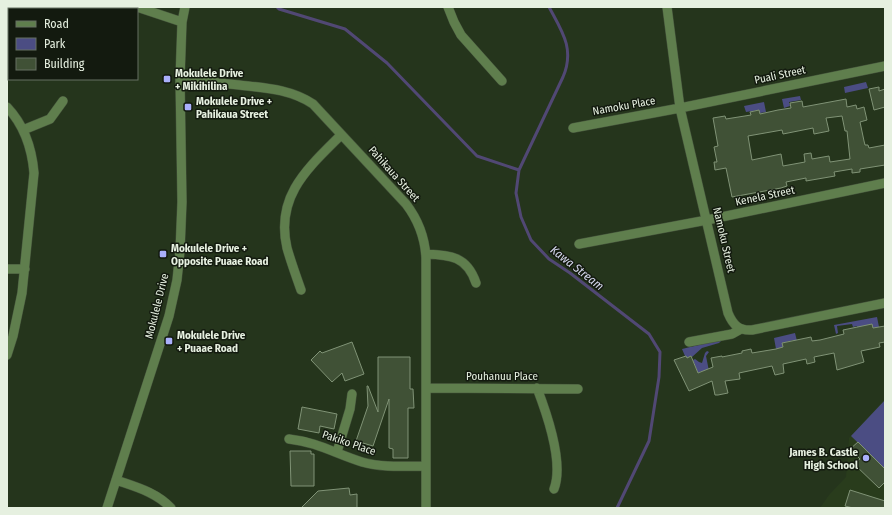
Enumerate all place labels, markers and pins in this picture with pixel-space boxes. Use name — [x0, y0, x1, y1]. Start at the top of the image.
place label: Mokulele Drive + Mikihilina — [175, 67, 244, 93]
marker: Mokulele Drive + Mikihilina — [162, 74, 172, 84]
place label: Mokulele Drive + Pahikaua Street — [196, 95, 272, 121]
marker: Mokulele Drive + Pahikaua Street — [183, 102, 193, 112]
place label: Mokulele Drive + Opposite Puaae Road — [171, 242, 268, 268]
marker: Mokulele Drive + Opposite Puaae Road — [158, 249, 168, 259]
place label: Mokulele Drive + Puaae Road — [177, 329, 246, 355]
marker: Mokulele Drive + Puaae Road — [164, 336, 174, 346]
place label: James B. Castle High School — [788, 446, 859, 472]
marker: James B. Castle High School — [861, 453, 871, 463]

